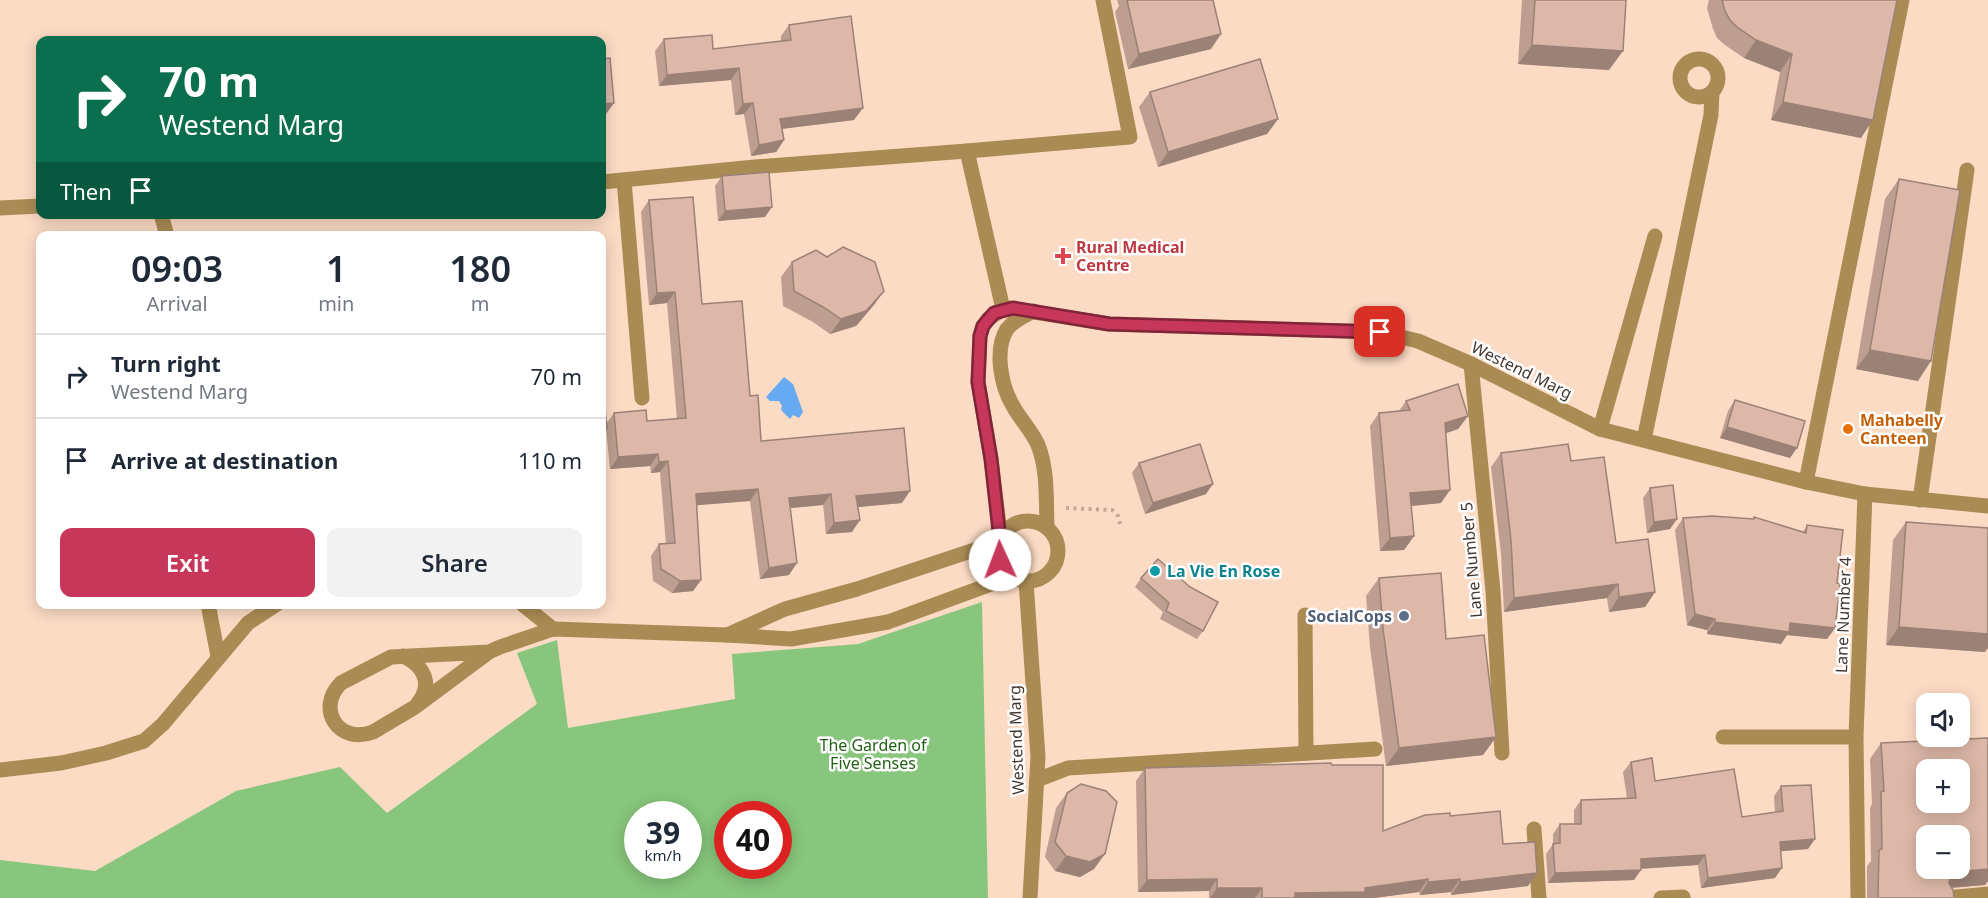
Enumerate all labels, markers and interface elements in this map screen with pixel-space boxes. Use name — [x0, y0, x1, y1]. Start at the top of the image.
text: 70 m — [159, 52, 259, 109]
icon: right — [60, 60, 138, 138]
text: Westend Marg — [159, 106, 344, 143]
icon: arrive — [124, 174, 157, 207]
text: Then — [60, 176, 112, 206]
place label: Rural Medical Centre — [1076, 236, 1184, 276]
text: 09:03 — [131, 244, 223, 293]
text: 1 — [326, 244, 347, 293]
text: 180 — [449, 244, 511, 293]
marker: Rural Medical Centre — [1054, 247, 1072, 265]
text: Arrival — [147, 290, 208, 317]
text: min — [318, 290, 354, 317]
text: m — [471, 290, 490, 317]
pin — [1354, 306, 1405, 357]
icon: arrive — [1363, 315, 1396, 348]
street label: Westend Marg — [1468, 336, 1576, 404]
text: Turn right — [111, 348, 221, 378]
icon: right — [60, 360, 93, 393]
text: 70 m — [531, 361, 582, 391]
text: Westend Marg — [111, 378, 248, 405]
place label: Mahabelly Canteen — [1860, 409, 1944, 449]
marker: Mahabelly Canteen — [1841, 422, 1855, 436]
icon: arrive — [60, 444, 93, 477]
text: Arrive at destination — [111, 445, 338, 475]
text: 110 m — [518, 445, 582, 475]
street label: Lane Number 5 — [1455, 501, 1487, 619]
button: Exit — [60, 528, 315, 597]
button: Share — [327, 528, 582, 597]
position arrow — [968, 528, 1032, 592]
street label: Lane Number 4 — [1830, 557, 1856, 673]
place label: La Vie En Rose — [1167, 560, 1280, 582]
marker: La Vie En Rose — [1148, 564, 1162, 578]
place label: SocialCops — [1307, 605, 1392, 627]
marker: SocialCops — [1397, 609, 1411, 623]
street label: Westend Marg — [1003, 685, 1029, 795]
map controls — [1916, 693, 1970, 879]
button: sound — [1916, 693, 1970, 747]
park label: The Garden of Five Senses — [820, 734, 928, 774]
button: + — [1916, 759, 1970, 813]
speed limit sign: 40 — [714, 801, 792, 879]
text: 39 — [646, 812, 680, 853]
button: − — [1916, 825, 1970, 879]
text: km/h — [645, 845, 681, 865]

